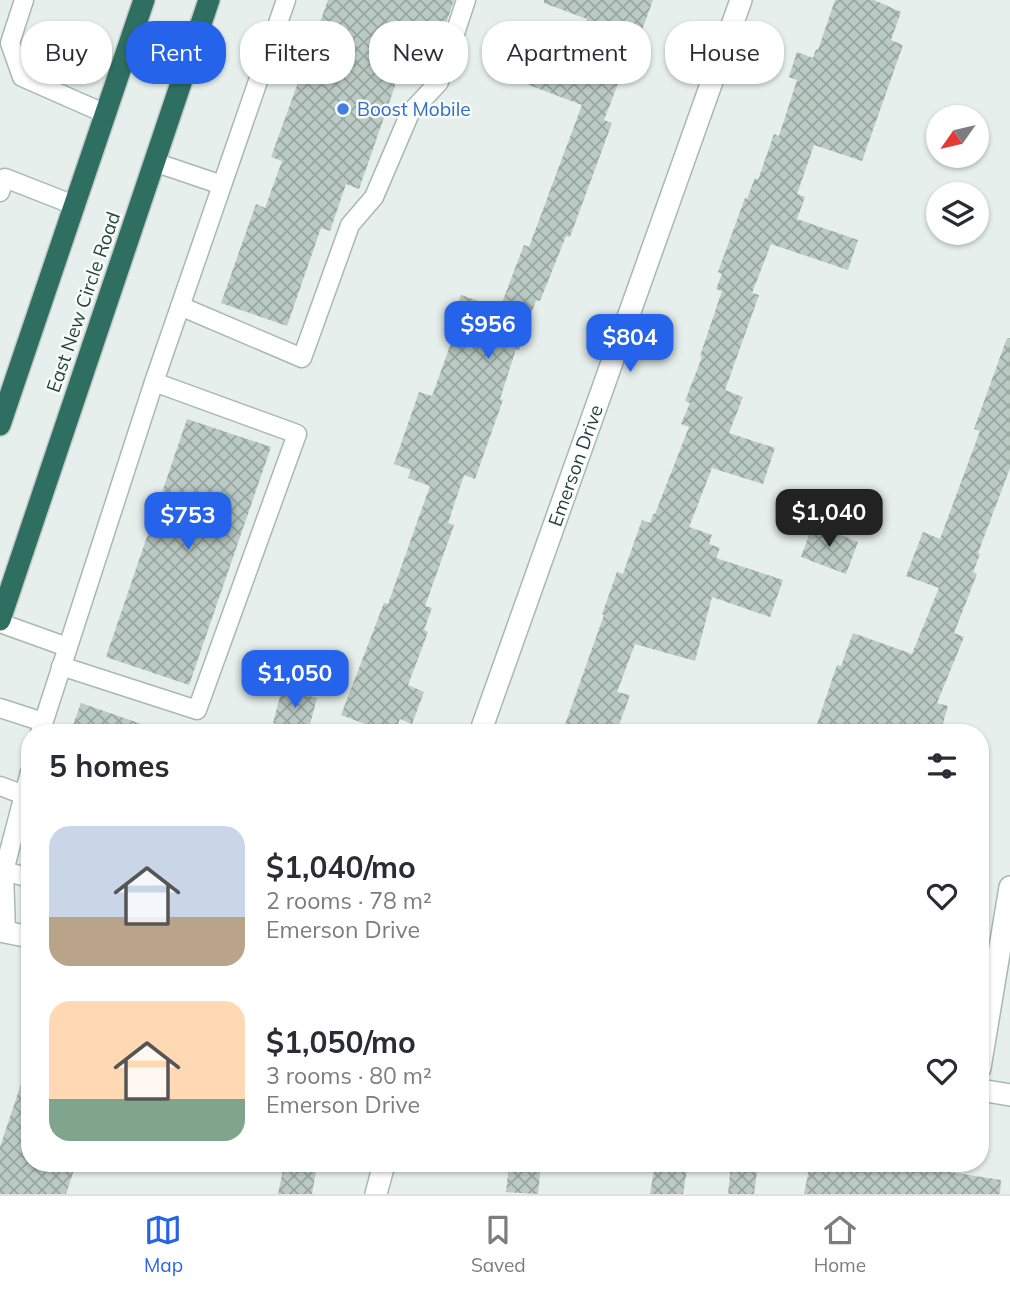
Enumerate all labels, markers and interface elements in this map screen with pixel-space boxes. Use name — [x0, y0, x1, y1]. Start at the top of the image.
chip: Buy — [21, 21, 112, 84]
chip: Rent — [126, 21, 226, 84]
chip: Filters — [240, 21, 355, 84]
chip: New — [369, 21, 468, 84]
chip: Apartment — [482, 21, 651, 84]
chip: House — [665, 21, 784, 84]
place label: Boost Mobile — [357, 97, 471, 121]
marker: Boost Mobile — [335, 101, 351, 117]
north arrow — [926, 105, 989, 168]
map controls — [926, 105, 989, 245]
button: layers — [926, 182, 989, 245]
street label: East New Circle Road — [41, 209, 125, 395]
pin: $956 — [447, 302, 529, 361]
text: $956 — [460, 309, 516, 338]
pin: $804 — [589, 314, 671, 374]
text: $804 — [602, 322, 658, 351]
street label: Emerson Drive — [543, 401, 608, 529]
pin: $1,040 — [772, 490, 886, 549]
pin: $753 — [147, 492, 229, 552]
text: $1,040 — [792, 497, 866, 526]
text: $753 — [160, 500, 216, 529]
pin: $1,050 — [238, 650, 352, 710]
text: $1,050 — [258, 658, 332, 687]
text: 5 homes — [49, 747, 170, 785]
icon: filters — [923, 747, 961, 785]
text: $1,040/mo — [266, 848, 416, 886]
icon: home — [105, 854, 189, 938]
icon: heart — [923, 877, 961, 915]
text: 2 rooms · 78 m² — [266, 886, 432, 915]
text: Emerson Drive — [266, 915, 420, 944]
text: $1,050/mo — [266, 1023, 416, 1061]
icon: home — [105, 1029, 189, 1113]
icon: heart — [923, 1052, 961, 1090]
text: 3 rooms · 80 m² — [266, 1061, 432, 1090]
text: Emerson Drive — [266, 1090, 420, 1119]
tab: Map — [144, 1211, 183, 1277]
tab: Saved — [471, 1211, 526, 1277]
tab: Home — [814, 1211, 866, 1277]

